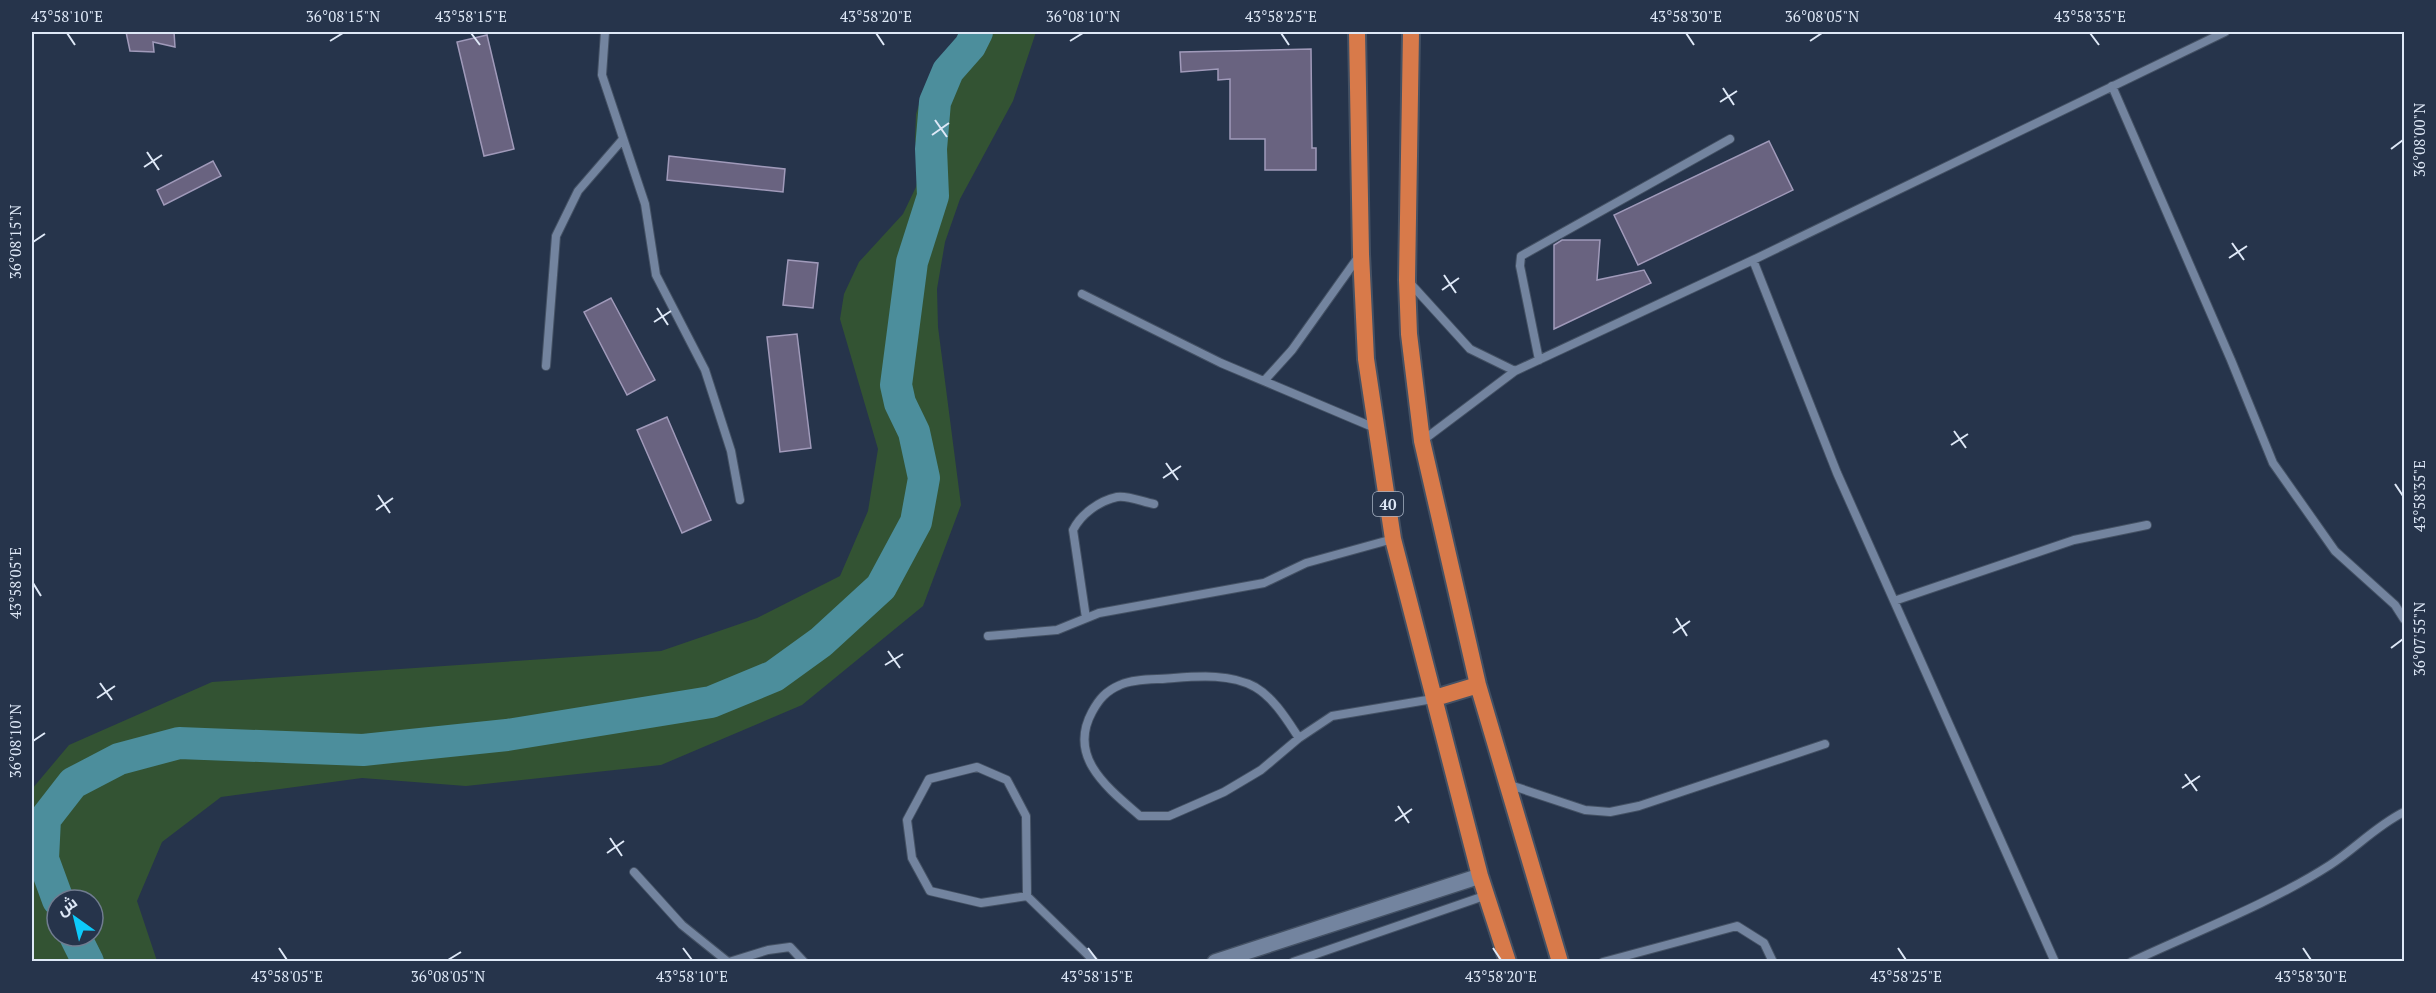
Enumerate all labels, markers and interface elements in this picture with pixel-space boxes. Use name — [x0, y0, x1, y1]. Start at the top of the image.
text: 43°58'10"E — [31, 6, 103, 26]
text: 36°08'15"N — [306, 6, 380, 26]
text: 43°58'15"E — [435, 6, 507, 26]
text: 43°58'20"E — [840, 6, 912, 26]
text: 36°08'10"N — [1046, 6, 1120, 26]
text: 43°58'25"E — [1245, 6, 1317, 26]
text: 43°58'30"E — [1650, 6, 1722, 26]
text: 36°08'05"N — [1785, 6, 1859, 26]
text: 43°58'35"E — [2054, 6, 2126, 26]
text: 36°08'00"N — [2409, 103, 2429, 177]
text: 36°08'15"N — [5, 205, 25, 279]
text: 43°58'35"E — [2409, 460, 2429, 532]
road number: 40 — [1373, 492, 1403, 516]
text: 43°58'05"E — [5, 547, 25, 619]
text: 36°07'55"N — [2409, 602, 2429, 676]
text: 36°08'10"N — [5, 704, 25, 778]
north arrow — [45, 888, 105, 948]
text: ش — [52, 891, 81, 920]
text: 43°58'05"E — [251, 966, 323, 986]
text: 36°08'05"N — [411, 966, 485, 986]
text: 43°58'10"E — [656, 966, 728, 986]
text: 43°58'15"E — [1061, 966, 1133, 986]
text: 43°58'20"E — [1465, 966, 1537, 986]
text: 43°58'25"E — [1870, 966, 1942, 986]
text: 43°58'30"E — [2275, 966, 2347, 986]

